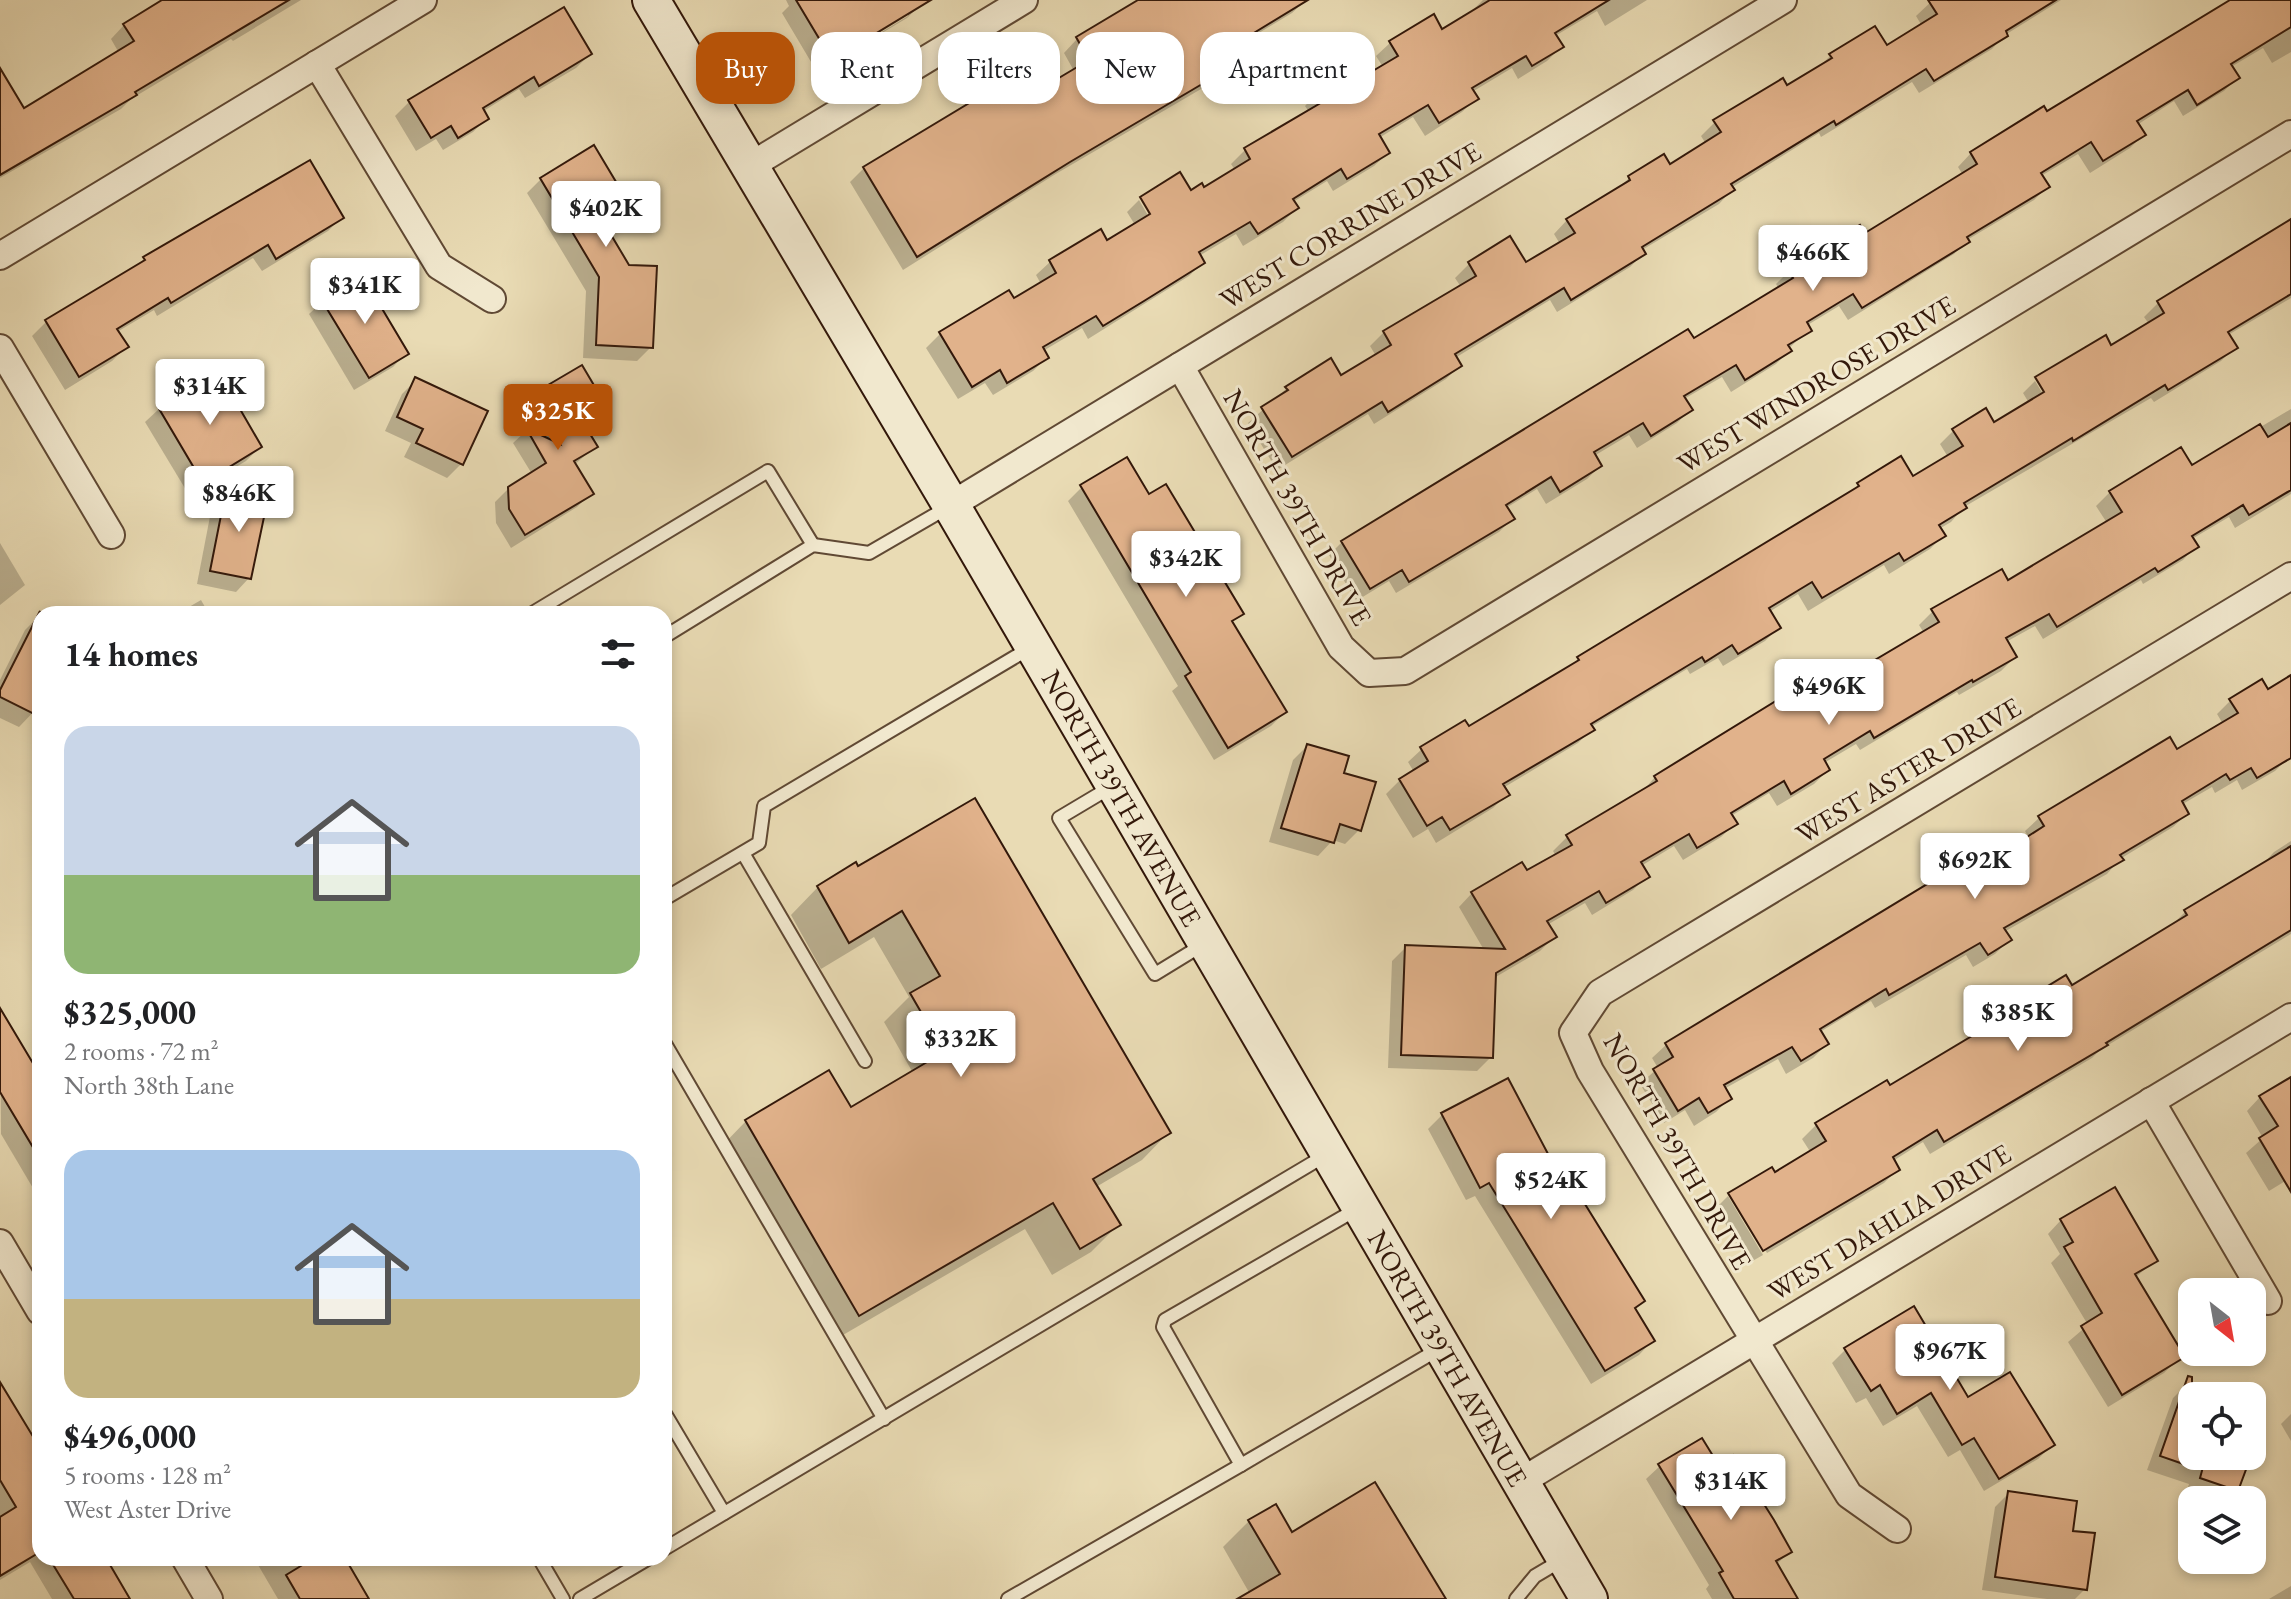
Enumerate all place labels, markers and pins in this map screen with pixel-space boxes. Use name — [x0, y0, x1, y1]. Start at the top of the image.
pin: $402K — [550, 181, 662, 249]
pin: $466K — [1757, 225, 1869, 293]
pin: $341K — [309, 258, 421, 326]
pin: $314K — [154, 359, 266, 427]
pin: $325K — [502, 384, 614, 452]
pin: $846K — [183, 466, 295, 534]
pin: $342K — [1130, 531, 1242, 599]
pin: $496K — [1773, 659, 1885, 727]
pin: $692K — [1919, 833, 2031, 901]
pin: $385K — [1962, 985, 2074, 1053]
pin: $332K — [905, 1011, 1017, 1079]
pin: $524K — [1495, 1153, 1607, 1221]
pin: $967K — [1894, 1324, 2006, 1392]
pin: $314K — [1675, 1454, 1787, 1522]

